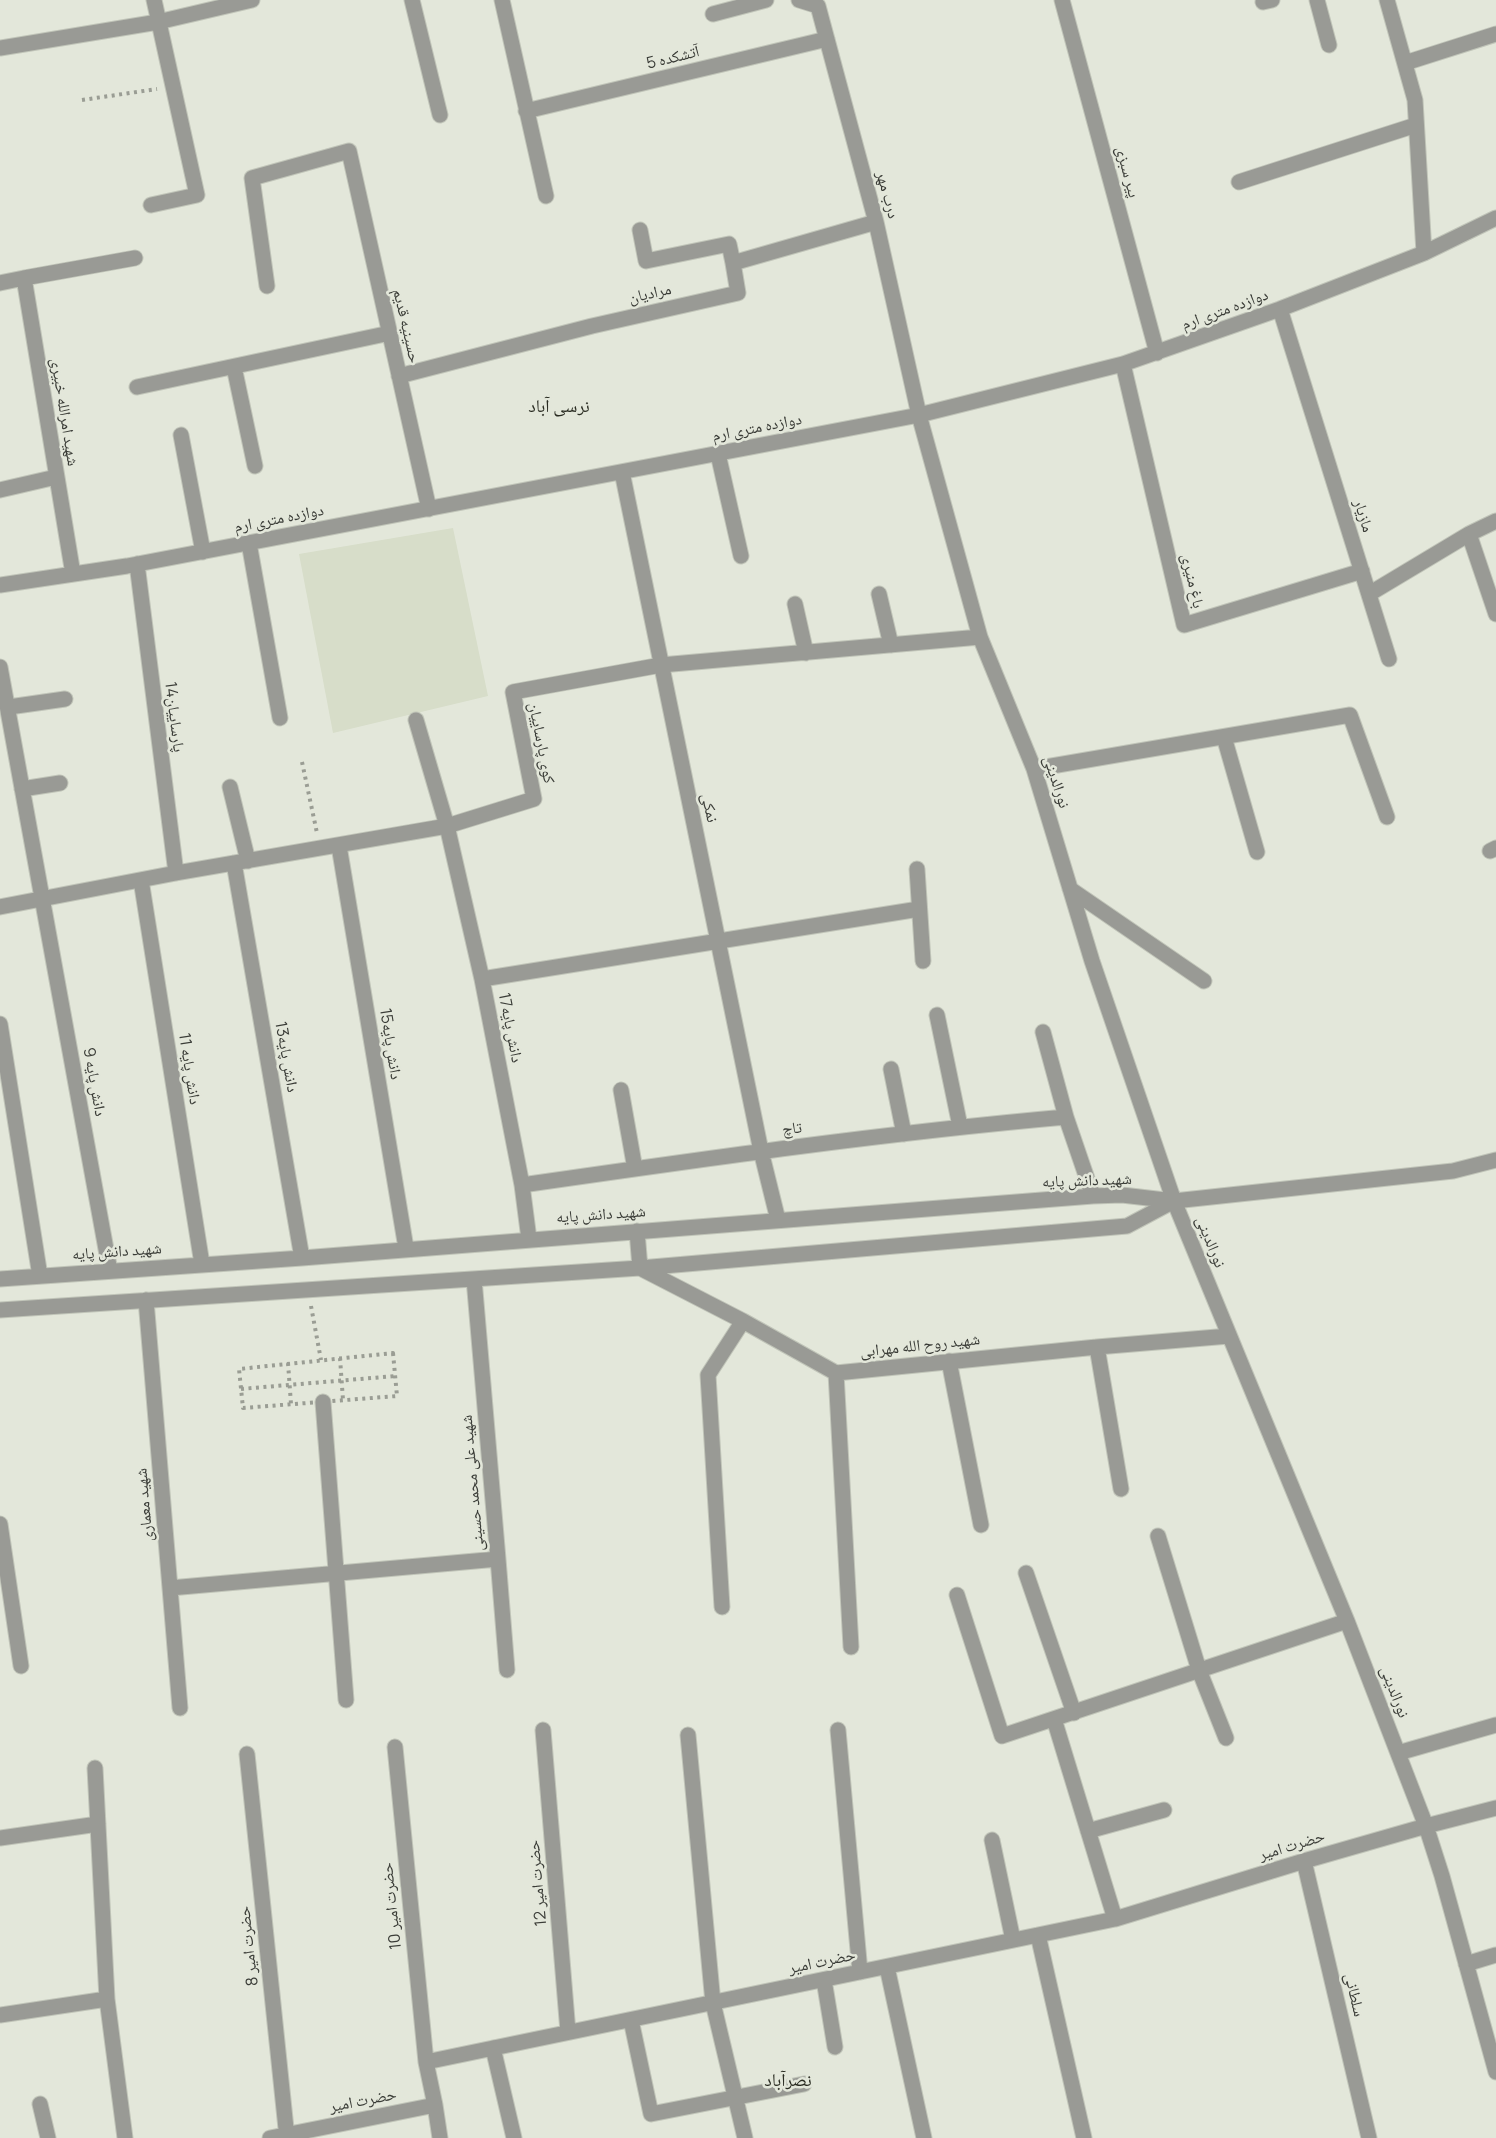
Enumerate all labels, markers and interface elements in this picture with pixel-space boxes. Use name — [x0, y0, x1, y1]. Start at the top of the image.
street label: آتشکده 5 — [645, 42, 701, 74]
street label: پیر سبزی — [1111, 144, 1143, 200]
street label: درب مهر — [871, 169, 903, 221]
street label: مرادیان — [627, 280, 673, 308]
street label: دوازده متری ارم — [1179, 285, 1271, 335]
street label: حسینیه قدیم — [388, 287, 424, 365]
street label: شهید امرالله خبیری — [46, 357, 82, 467]
district label: نرسی آباد — [528, 396, 590, 418]
street label: دوازده متری ارم — [711, 410, 803, 446]
street label: مازیار — [1349, 497, 1377, 535]
street label: دوازده متری ارم — [233, 501, 325, 537]
street label: باغ منیری — [1176, 552, 1208, 610]
street label: پارساییان14 — [160, 681, 188, 753]
street label: کوی پارساییان — [524, 701, 558, 785]
street label: نورالدینی — [1039, 753, 1073, 811]
street label: نمکی — [697, 792, 721, 824]
street label: دانش پایه17 — [494, 991, 526, 1065]
street label: دانش پایه15 — [375, 1007, 405, 1081]
street label: دانش پایه13 — [270, 1020, 302, 1094]
street label: دانش پایه 11 — [174, 1032, 204, 1106]
street label: دانش پایه 9 — [78, 1046, 110, 1118]
street label: تاچ — [781, 1118, 803, 1140]
street label: شهید دانش پایه — [1042, 1170, 1132, 1192]
street label: شهید دانش پایه — [556, 1202, 646, 1228]
street label: نورالدینی — [1191, 1213, 1229, 1271]
street label: شهید دانش پایه — [72, 1239, 162, 1265]
street label: شهید روح الله مهرابی — [859, 1330, 981, 1362]
street label: شهید علی محمد حسینی — [457, 1414, 489, 1552]
street label: شهید معماری — [132, 1467, 158, 1543]
street label: نورالدینی — [1375, 1663, 1413, 1721]
street label: حضرت امیر — [1257, 1827, 1327, 1865]
street label: حضرت امیر 12 — [525, 1839, 551, 1927]
street label: حضرت امیر 10 — [378, 1862, 406, 1950]
street label: حضرت امیر 8 — [235, 1905, 263, 1987]
street label: حضرت امیر — [787, 1946, 857, 1978]
street label: سلطانی — [1340, 1971, 1368, 2019]
district label: نصرآباد — [764, 2070, 812, 2092]
street label: حضرت امیر — [328, 2085, 398, 2117]

